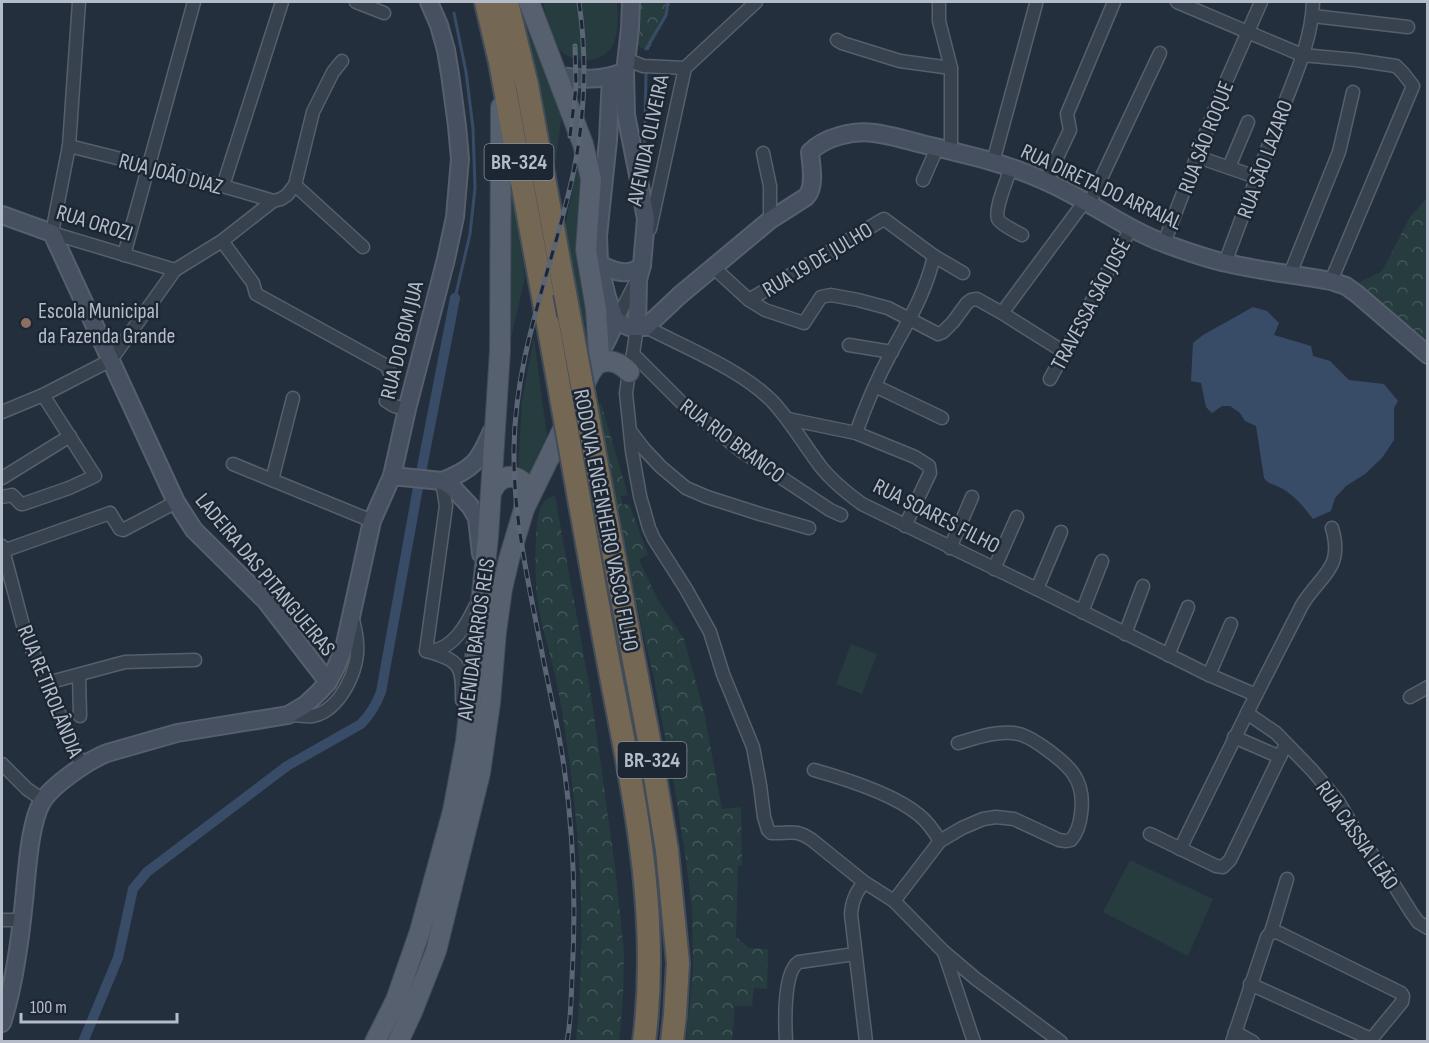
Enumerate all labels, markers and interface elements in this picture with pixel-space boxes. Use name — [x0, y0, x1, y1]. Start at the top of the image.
street label: AVENIDA OLIVEIRA — [621, 72, 676, 209]
street label: RUA SÃO ROQUE — [1173, 77, 1240, 198]
street label: RUA SÃO LAZARO — [1231, 97, 1299, 222]
street label: RUA DIRETA DO ARRAIAL — [1016, 138, 1187, 237]
road number: BR-324 — [484, 144, 554, 180]
street label: RUA JOÃO DIAZ — [116, 148, 226, 201]
street label: RUA OROZI — [53, 199, 136, 248]
street label: RUA 19 DE JULHO — [758, 217, 878, 304]
street label: TRAVESSA SÃO JOSÉ — [1045, 234, 1137, 375]
street label: RUA DO BOM JUA — [375, 278, 430, 402]
place label: Escola Municipal da Fazenda Grande — [38, 298, 175, 350]
marker: Escola Municipal da Fazenda Grande — [19, 316, 33, 330]
street label: RODOVIA ENGENHEIRO VASCO FILHO — [567, 387, 644, 654]
street label: RUA RIO BRANCO — [674, 393, 790, 489]
street label: RUA SOARES FILHO — [868, 473, 1004, 560]
street label: LADEIRA DAS PITANGUEIRAS — [189, 488, 341, 662]
street label: AVENIDA BARROS REIS — [452, 557, 501, 723]
street label: RUA RETIROLÂNDIA — [11, 621, 89, 762]
road number: BR-324 — [618, 742, 686, 778]
street label: RUA CASSIA LEÃO — [1309, 776, 1404, 896]
scale bar — [21, 986, 177, 1024]
text: 100 m — [30, 997, 67, 1018]

